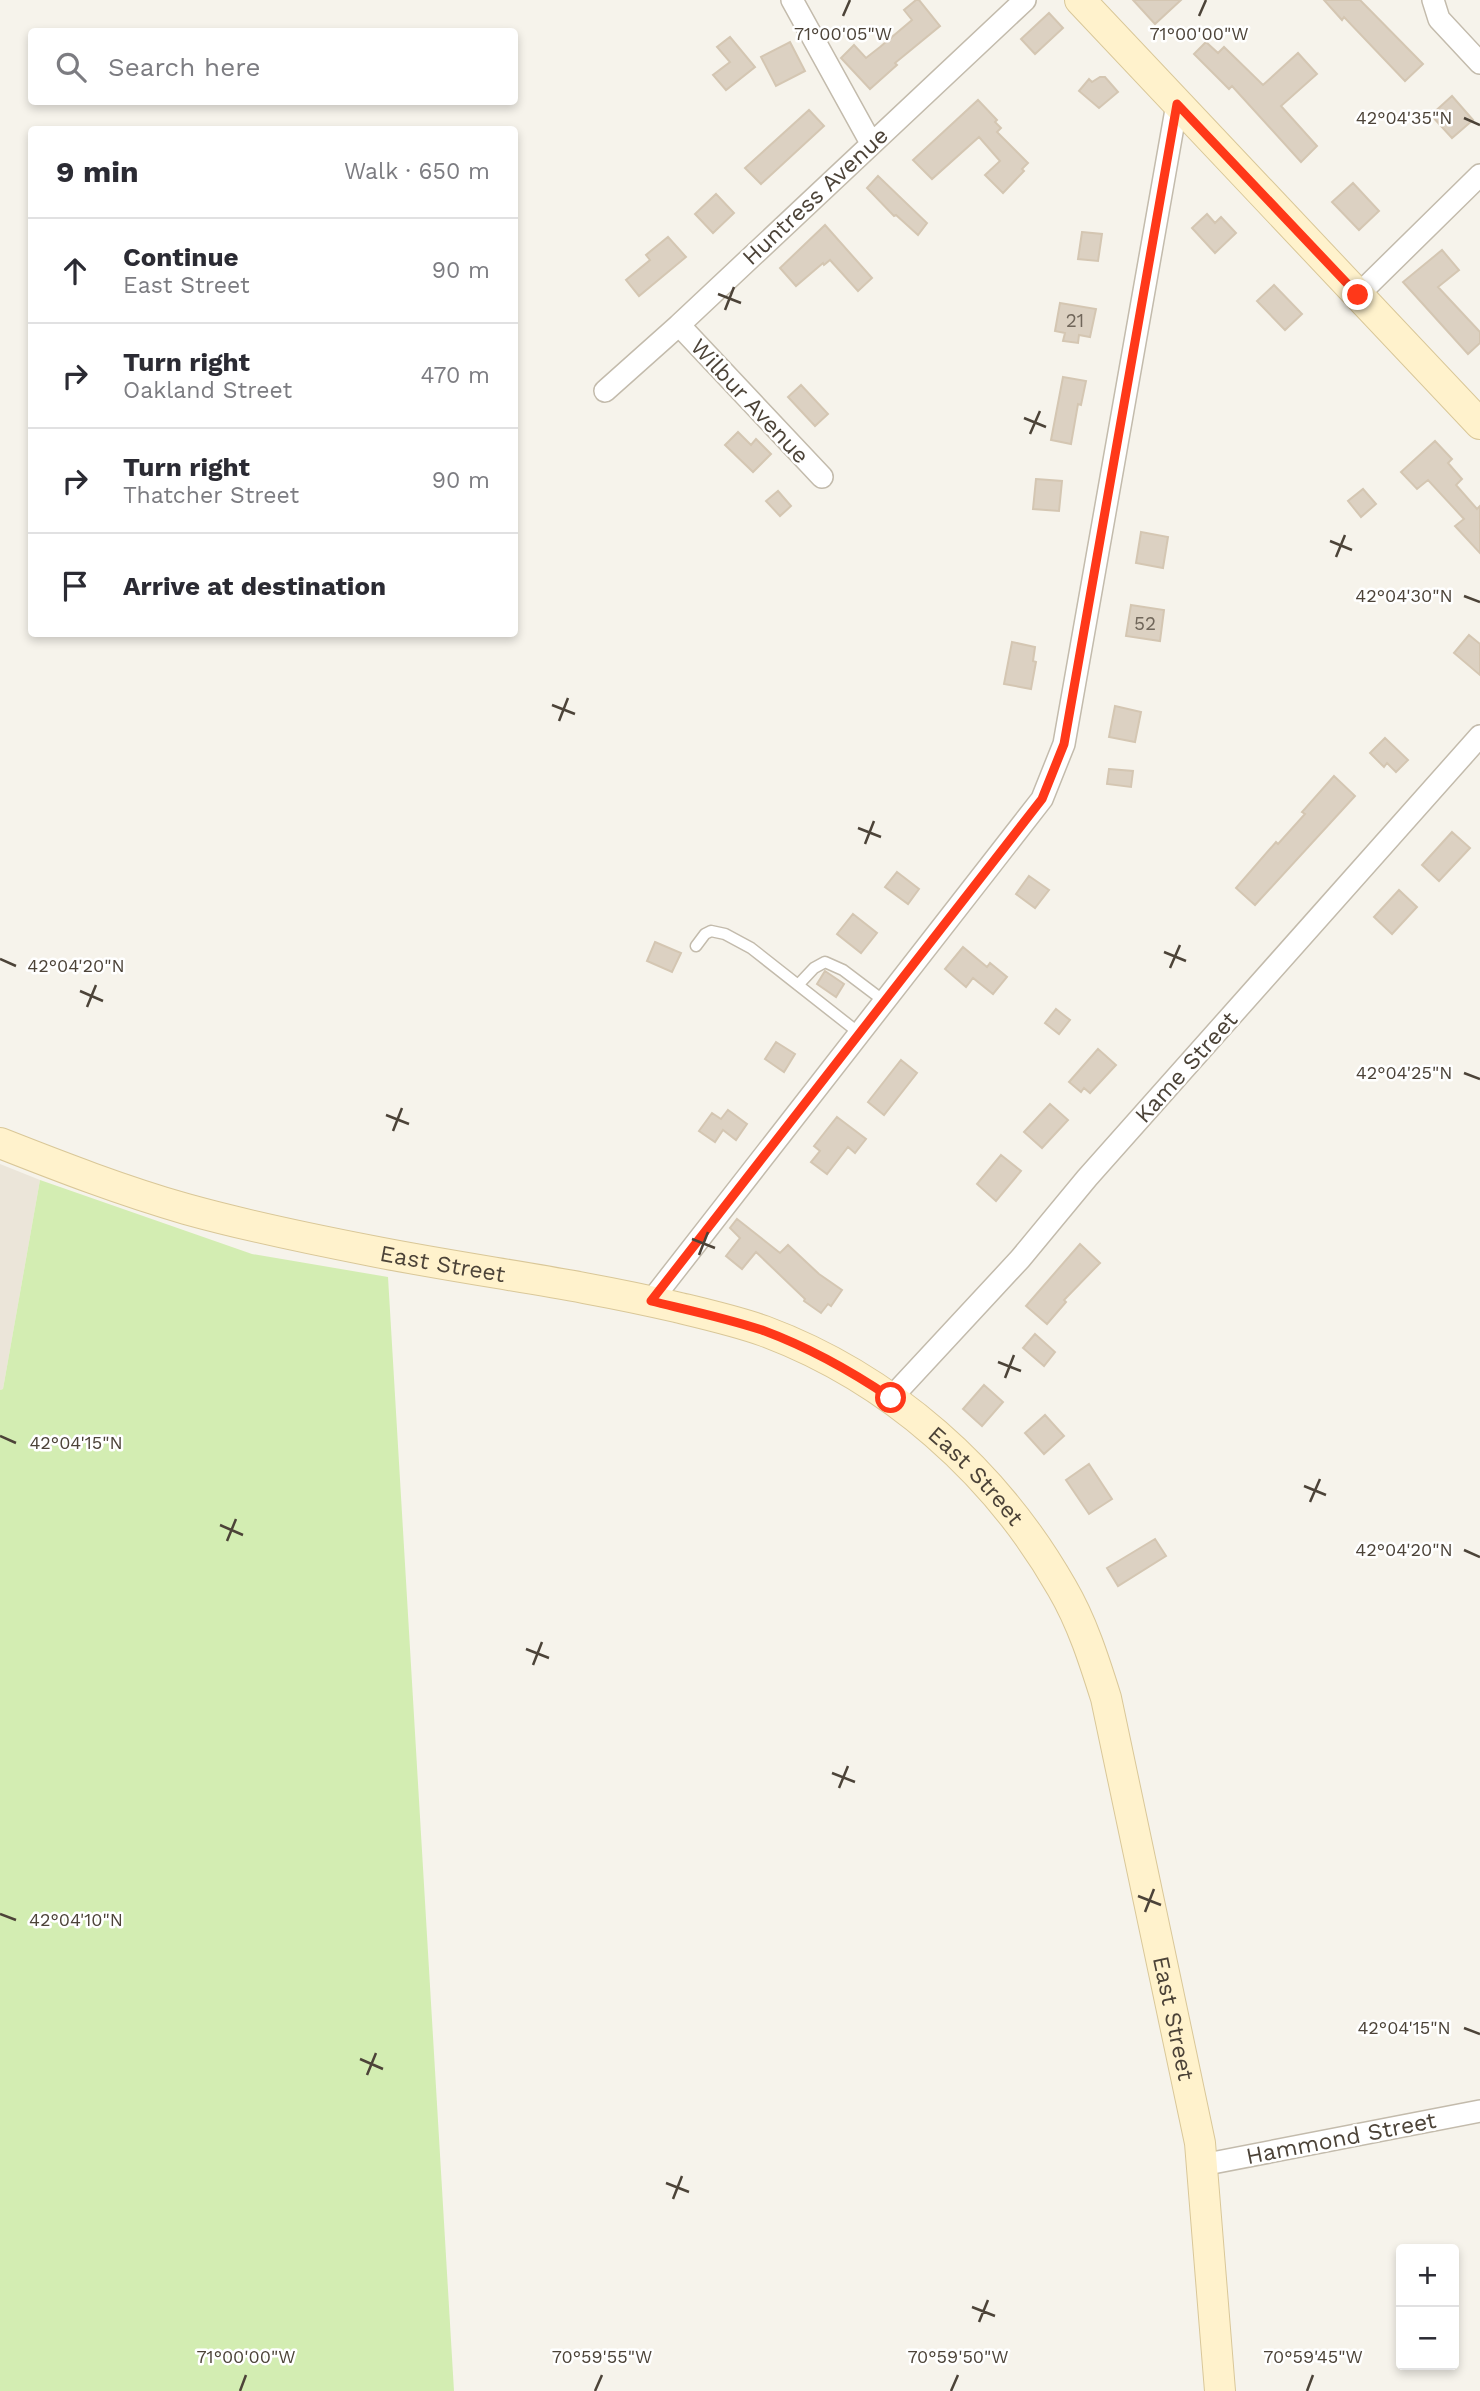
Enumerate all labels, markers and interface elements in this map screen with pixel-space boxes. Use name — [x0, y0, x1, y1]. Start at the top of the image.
text: 71°00'05"W — [794, 23, 892, 44]
text: 71°00'00"W — [1150, 23, 1248, 44]
search box — [28, 28, 518, 105]
icon: search — [52, 48, 90, 86]
text: Search here — [108, 52, 260, 82]
text: 42°04'35"N — [1356, 107, 1452, 128]
street label: Huntress Avenue — [737, 122, 894, 271]
text: 9 min — [56, 154, 139, 189]
text: Walk · 650 m — [344, 158, 490, 185]
text: Continue — [123, 242, 239, 272]
icon: ahead — [56, 252, 94, 290]
text: 90 m — [432, 257, 490, 284]
text: East Street — [123, 272, 250, 299]
route end — [1342, 279, 1373, 310]
house number: 21 — [1066, 309, 1084, 332]
street label: Wilbur Avenue — [685, 333, 814, 469]
text: Turn right — [123, 347, 250, 377]
icon: right — [56, 357, 94, 395]
text: 470 m — [421, 362, 490, 389]
text: Oakland Street — [123, 377, 292, 404]
text: Turn right — [123, 452, 250, 482]
icon: right — [56, 462, 94, 500]
text: 90 m — [432, 467, 490, 494]
text: Thatcher Street — [123, 482, 299, 509]
icon: arrive — [56, 567, 94, 605]
text: Arrive at destination — [123, 571, 386, 601]
text: 42°04'30"N — [1355, 585, 1453, 606]
house number: 52 — [1134, 612, 1156, 635]
text: 42°04'20"N — [27, 955, 125, 976]
street label: Kame Street — [1129, 1006, 1243, 1128]
text: 42°04'25"N — [1356, 1062, 1452, 1083]
street label: East Street — [378, 1240, 508, 1288]
route start — [875, 1382, 906, 1413]
street label: East Street — [923, 1421, 1029, 1531]
text: 42°04'15"N — [29, 1432, 123, 1453]
text: 42°04'20"N — [1355, 1539, 1453, 1560]
text: 42°04'10"N — [29, 1909, 123, 1930]
street label: East Street — [1147, 1954, 1200, 2083]
text: 42°04'15"N — [1357, 2017, 1451, 2038]
street label: Hammond Street — [1244, 2107, 1439, 2170]
map controls — [1396, 2244, 1459, 2370]
button: + — [1396, 2244, 1459, 2307]
button: − — [1396, 2307, 1459, 2370]
text: 71°00'00"W — [197, 2346, 295, 2367]
text: 70°59'55"W — [552, 2346, 652, 2367]
text: 70°59'50"W — [907, 2346, 1009, 2367]
text: 70°59'45"W — [1263, 2346, 1363, 2367]

